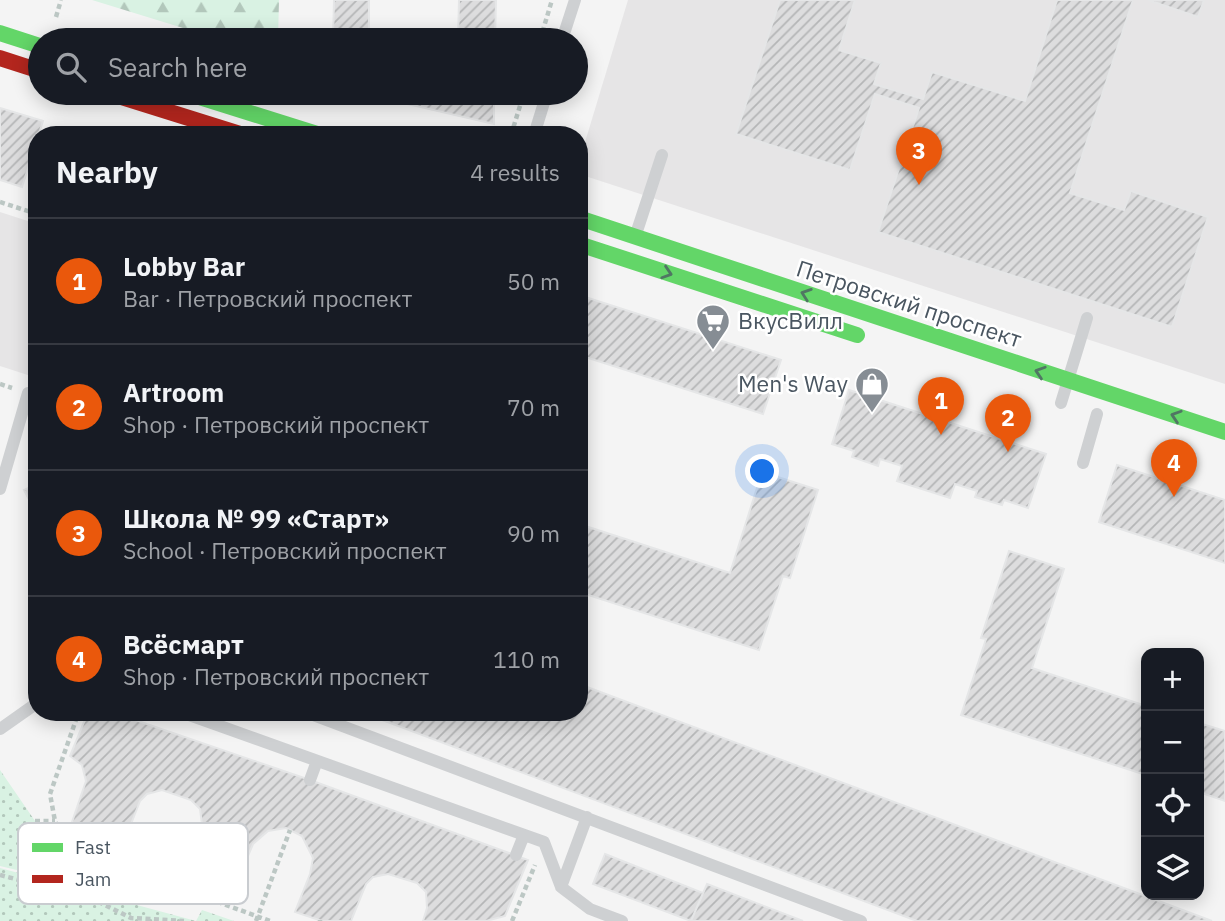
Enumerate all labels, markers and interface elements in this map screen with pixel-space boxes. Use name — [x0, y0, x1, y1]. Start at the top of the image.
search box — [28, 28, 588, 105]
icon: search — [52, 48, 90, 86]
text: Search here — [108, 50, 247, 84]
pin: 3 — [896, 127, 942, 185]
text: Nearby — [56, 152, 158, 191]
text: 4 results — [470, 157, 560, 187]
text: Lobby Bar — [123, 249, 245, 283]
street label: Петровский проспект — [793, 252, 1026, 354]
one-way arrow — [661, 265, 673, 279]
text: 1 — [72, 266, 86, 296]
text: 50 m — [507, 266, 560, 296]
text: Bar · Петровский проспект — [123, 283, 412, 313]
one-way arrow — [800, 288, 812, 302]
supermarket icon: ВкусВилл — [694, 302, 732, 351]
place label: ВкусВилл — [738, 305, 843, 335]
shop icon: Men's Way — [853, 365, 891, 414]
one-way arrow — [1034, 365, 1046, 380]
place label: Men's Way — [738, 368, 849, 398]
text: Artroom — [123, 375, 224, 409]
pin: 1 — [918, 377, 964, 435]
text: 2 — [72, 392, 86, 422]
text: 70 m — [507, 392, 560, 422]
pin: 2 — [985, 394, 1031, 452]
text: Shop · Петровский проспект — [123, 409, 429, 439]
one-way arrow — [1171, 410, 1183, 425]
pin: 4 — [1151, 439, 1197, 497]
your location — [745, 454, 779, 488]
text: Школа № 99 «Старт» — [123, 501, 389, 535]
text: 3 — [72, 518, 86, 548]
text: 90 m — [507, 518, 560, 548]
text: School · Петровский проспект — [123, 535, 447, 565]
text: Всёсмарт — [123, 627, 244, 661]
text: 4 — [72, 644, 86, 674]
text: 110 m — [493, 644, 560, 674]
map controls — [1141, 648, 1204, 900]
button: + — [1141, 648, 1204, 711]
text: Shop · Петровский проспект — [123, 661, 429, 691]
button: − — [1141, 711, 1204, 774]
button: locate — [1141, 774, 1204, 837]
legend — [18, 823, 248, 904]
text: Fast — [75, 835, 111, 859]
button: layers — [1141, 837, 1204, 900]
text: Jam — [75, 867, 111, 891]

